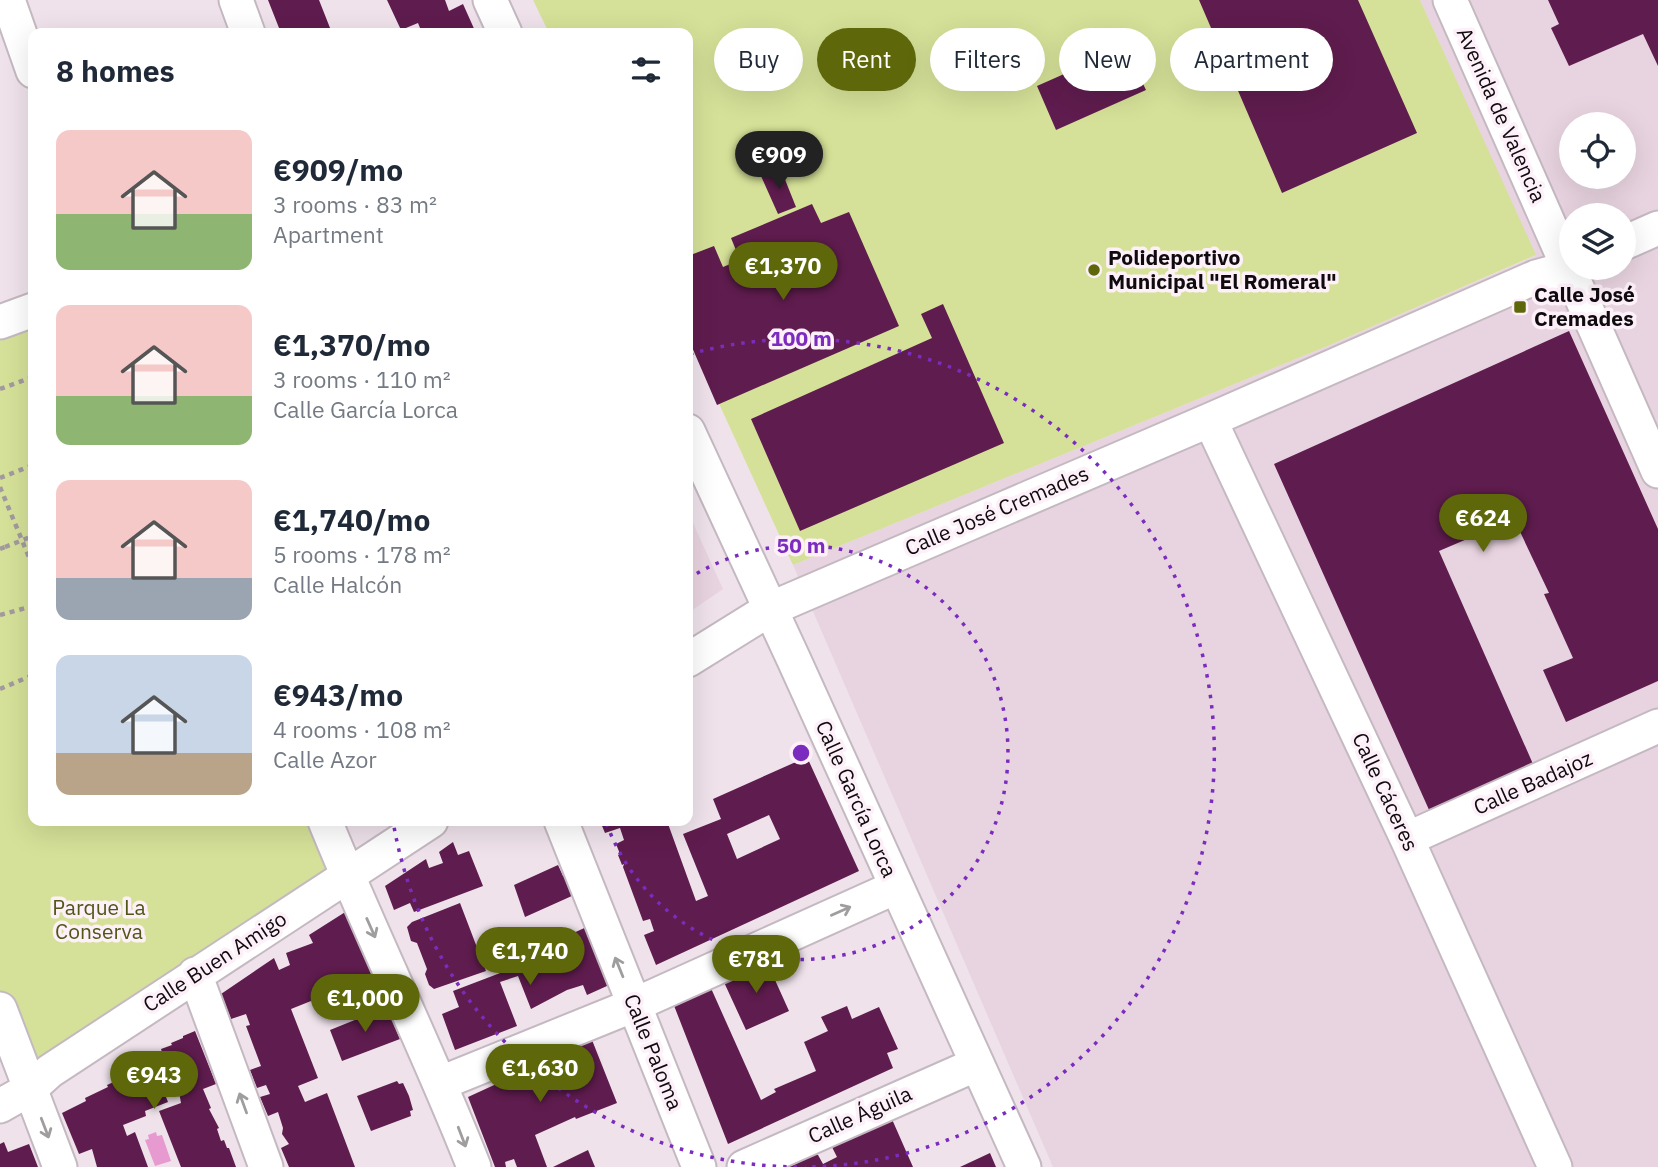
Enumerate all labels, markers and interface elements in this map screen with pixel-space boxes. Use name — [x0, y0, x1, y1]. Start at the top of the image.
street label: Avenida de Valencia — [1451, 23, 1553, 206]
chip: Buy — [714, 28, 803, 91]
chip: Rent — [817, 28, 916, 91]
chip: Filters — [930, 28, 1045, 91]
chip: New — [1059, 28, 1156, 91]
chip: Apartment — [1170, 28, 1333, 91]
text: 8 homes — [56, 51, 175, 90]
icon: filters — [627, 51, 665, 89]
map controls — [1559, 112, 1636, 280]
button: locate — [1559, 112, 1636, 189]
pin: €909 — [738, 132, 820, 191]
text: €909 — [751, 139, 807, 169]
text: €909/mo — [273, 150, 403, 189]
icon: home — [112, 158, 196, 242]
text: 3 rooms · 83 m² — [273, 189, 437, 219]
button: layers — [1559, 203, 1636, 280]
text: Apartment — [273, 219, 384, 249]
pin: €1,370 — [726, 243, 840, 302]
place label: Polideportivo Municipal "El Romeral" — [1108, 243, 1337, 295]
text: €1,370 — [745, 250, 821, 280]
marker: Polideportivo Municipal "El Romeral" — [1086, 262, 1102, 278]
place label: Calle José Cremades — [1534, 280, 1635, 332]
marker: Calle José Cremades — [1512, 299, 1528, 315]
text: 100 m — [770, 324, 832, 352]
text: €1,370/mo — [273, 325, 430, 364]
icon: home — [112, 333, 196, 417]
text: 3 rooms · 110 m² — [273, 364, 451, 394]
text: Calle García Lorca — [273, 394, 458, 424]
street label: Calle José Cremades — [901, 459, 1093, 561]
pin: €624 — [1442, 494, 1524, 554]
text: €1,740/mo — [273, 500, 430, 539]
text: €624 — [1455, 502, 1511, 532]
icon: home — [112, 508, 196, 592]
text: 50 m — [777, 531, 825, 559]
text: 5 rooms · 178 m² — [273, 539, 451, 569]
text: Calle Halcón — [273, 569, 402, 599]
text: €943/mo — [273, 675, 403, 714]
icon: home — [112, 683, 196, 767]
text: 4 rooms · 108 m² — [273, 714, 451, 744]
street label: Calle García Lorca — [810, 716, 904, 881]
street label: Calle Cáceres — [1346, 728, 1426, 855]
centre of rings — [789, 741, 813, 765]
street label: Calle Badajoz — [1469, 743, 1597, 821]
text: Calle Azor — [273, 744, 377, 774]
park label: Parque La Conserva — [52, 893, 146, 945]
street label: Calle Buen Amigo — [137, 904, 292, 1018]
one-way arrow — [830, 904, 851, 917]
one-way arrow — [365, 917, 378, 939]
pin: €1,740 — [473, 928, 587, 987]
text: €1,740 — [492, 935, 568, 965]
pin: €781 — [715, 936, 797, 995]
text: €781 — [728, 943, 784, 973]
one-way arrow — [612, 957, 625, 978]
pin: €1,000 — [308, 974, 422, 1034]
text: €1,000 — [327, 982, 403, 1012]
street label: Calle Paloma — [618, 989, 690, 1114]
pin: €1,630 — [483, 1044, 597, 1104]
pin: €943 — [113, 1052, 195, 1111]
text: €1,630 — [502, 1052, 578, 1082]
text: €943 — [126, 1059, 182, 1089]
street label: Calle Águila — [803, 1079, 916, 1149]
one-way arrow — [236, 1092, 248, 1114]
one-way arrow — [40, 1116, 53, 1138]
one-way arrow — [456, 1126, 469, 1147]

